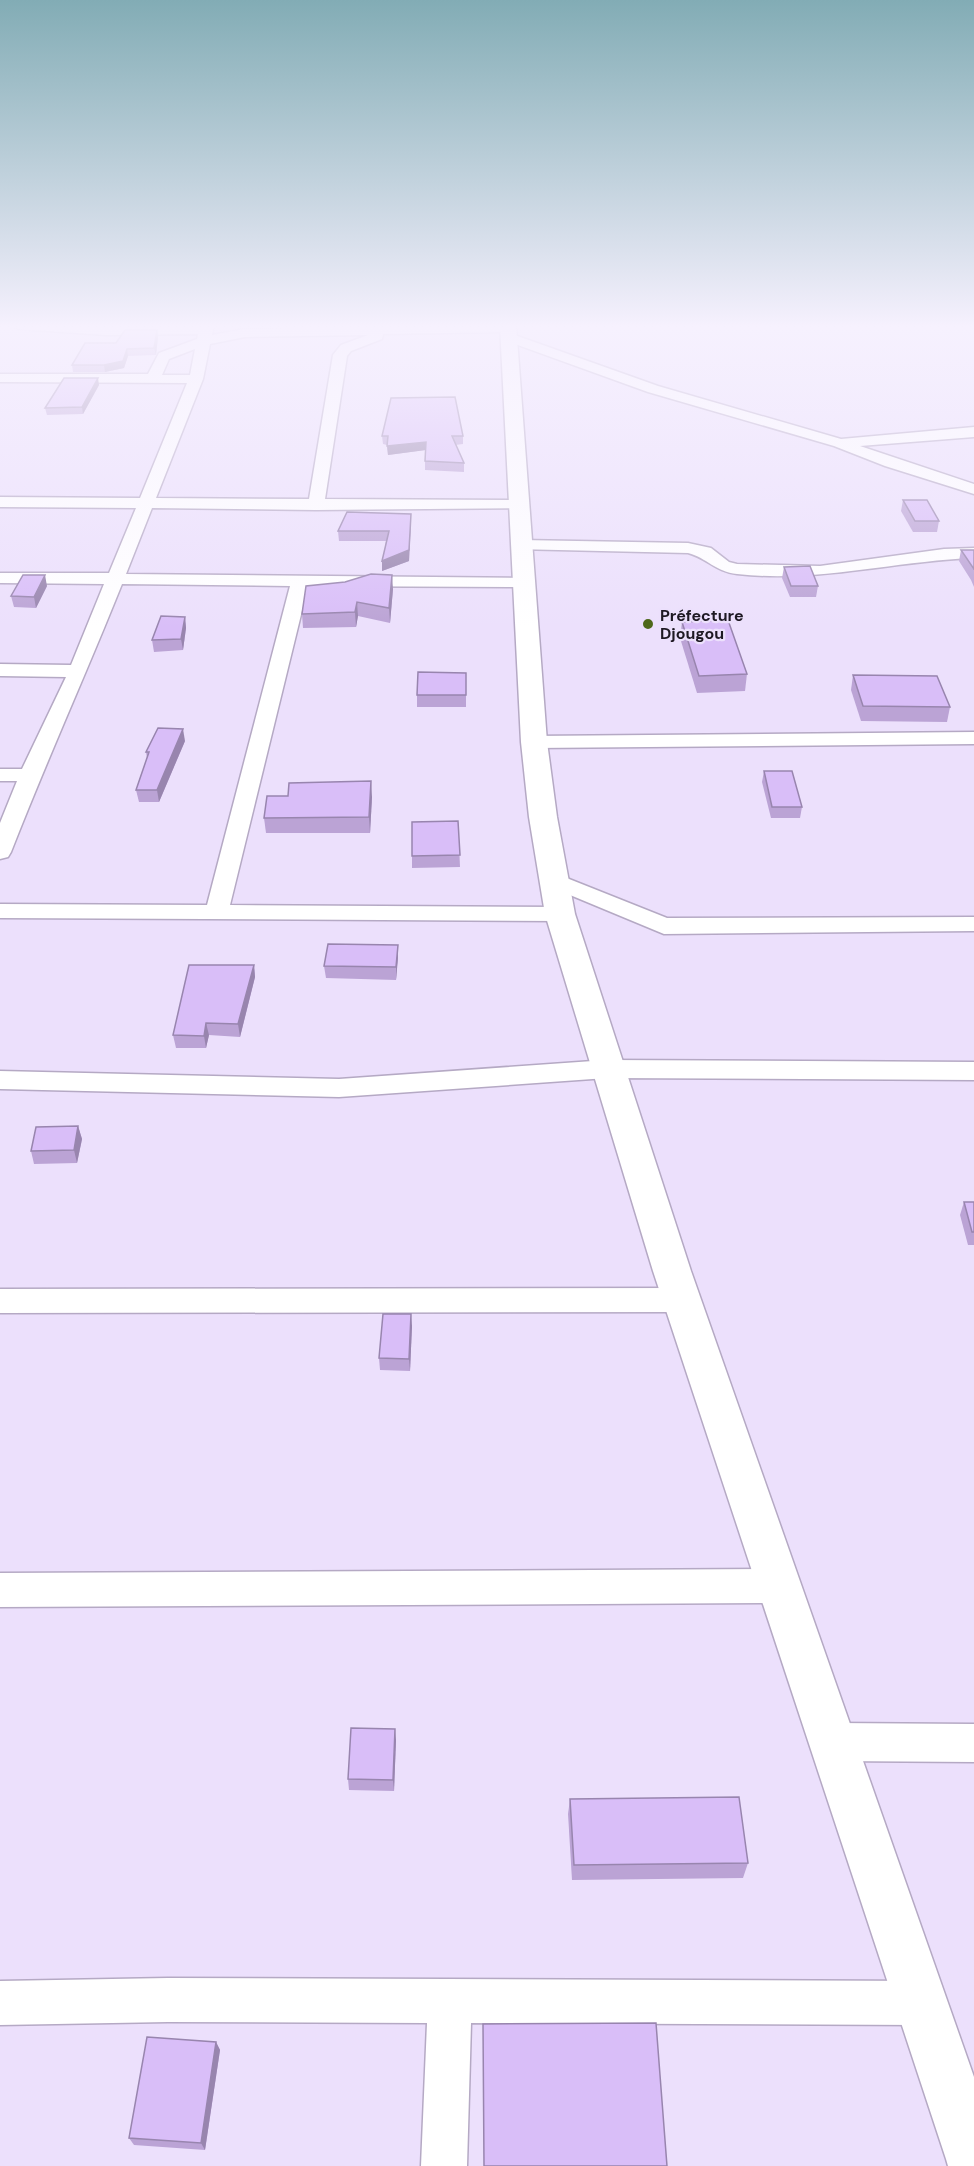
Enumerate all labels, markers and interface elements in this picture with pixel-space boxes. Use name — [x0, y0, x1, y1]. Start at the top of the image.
place label: Préfecture Djougou — [660, 605, 744, 644]
marker: Préfecture Djougou — [641, 617, 655, 631]

